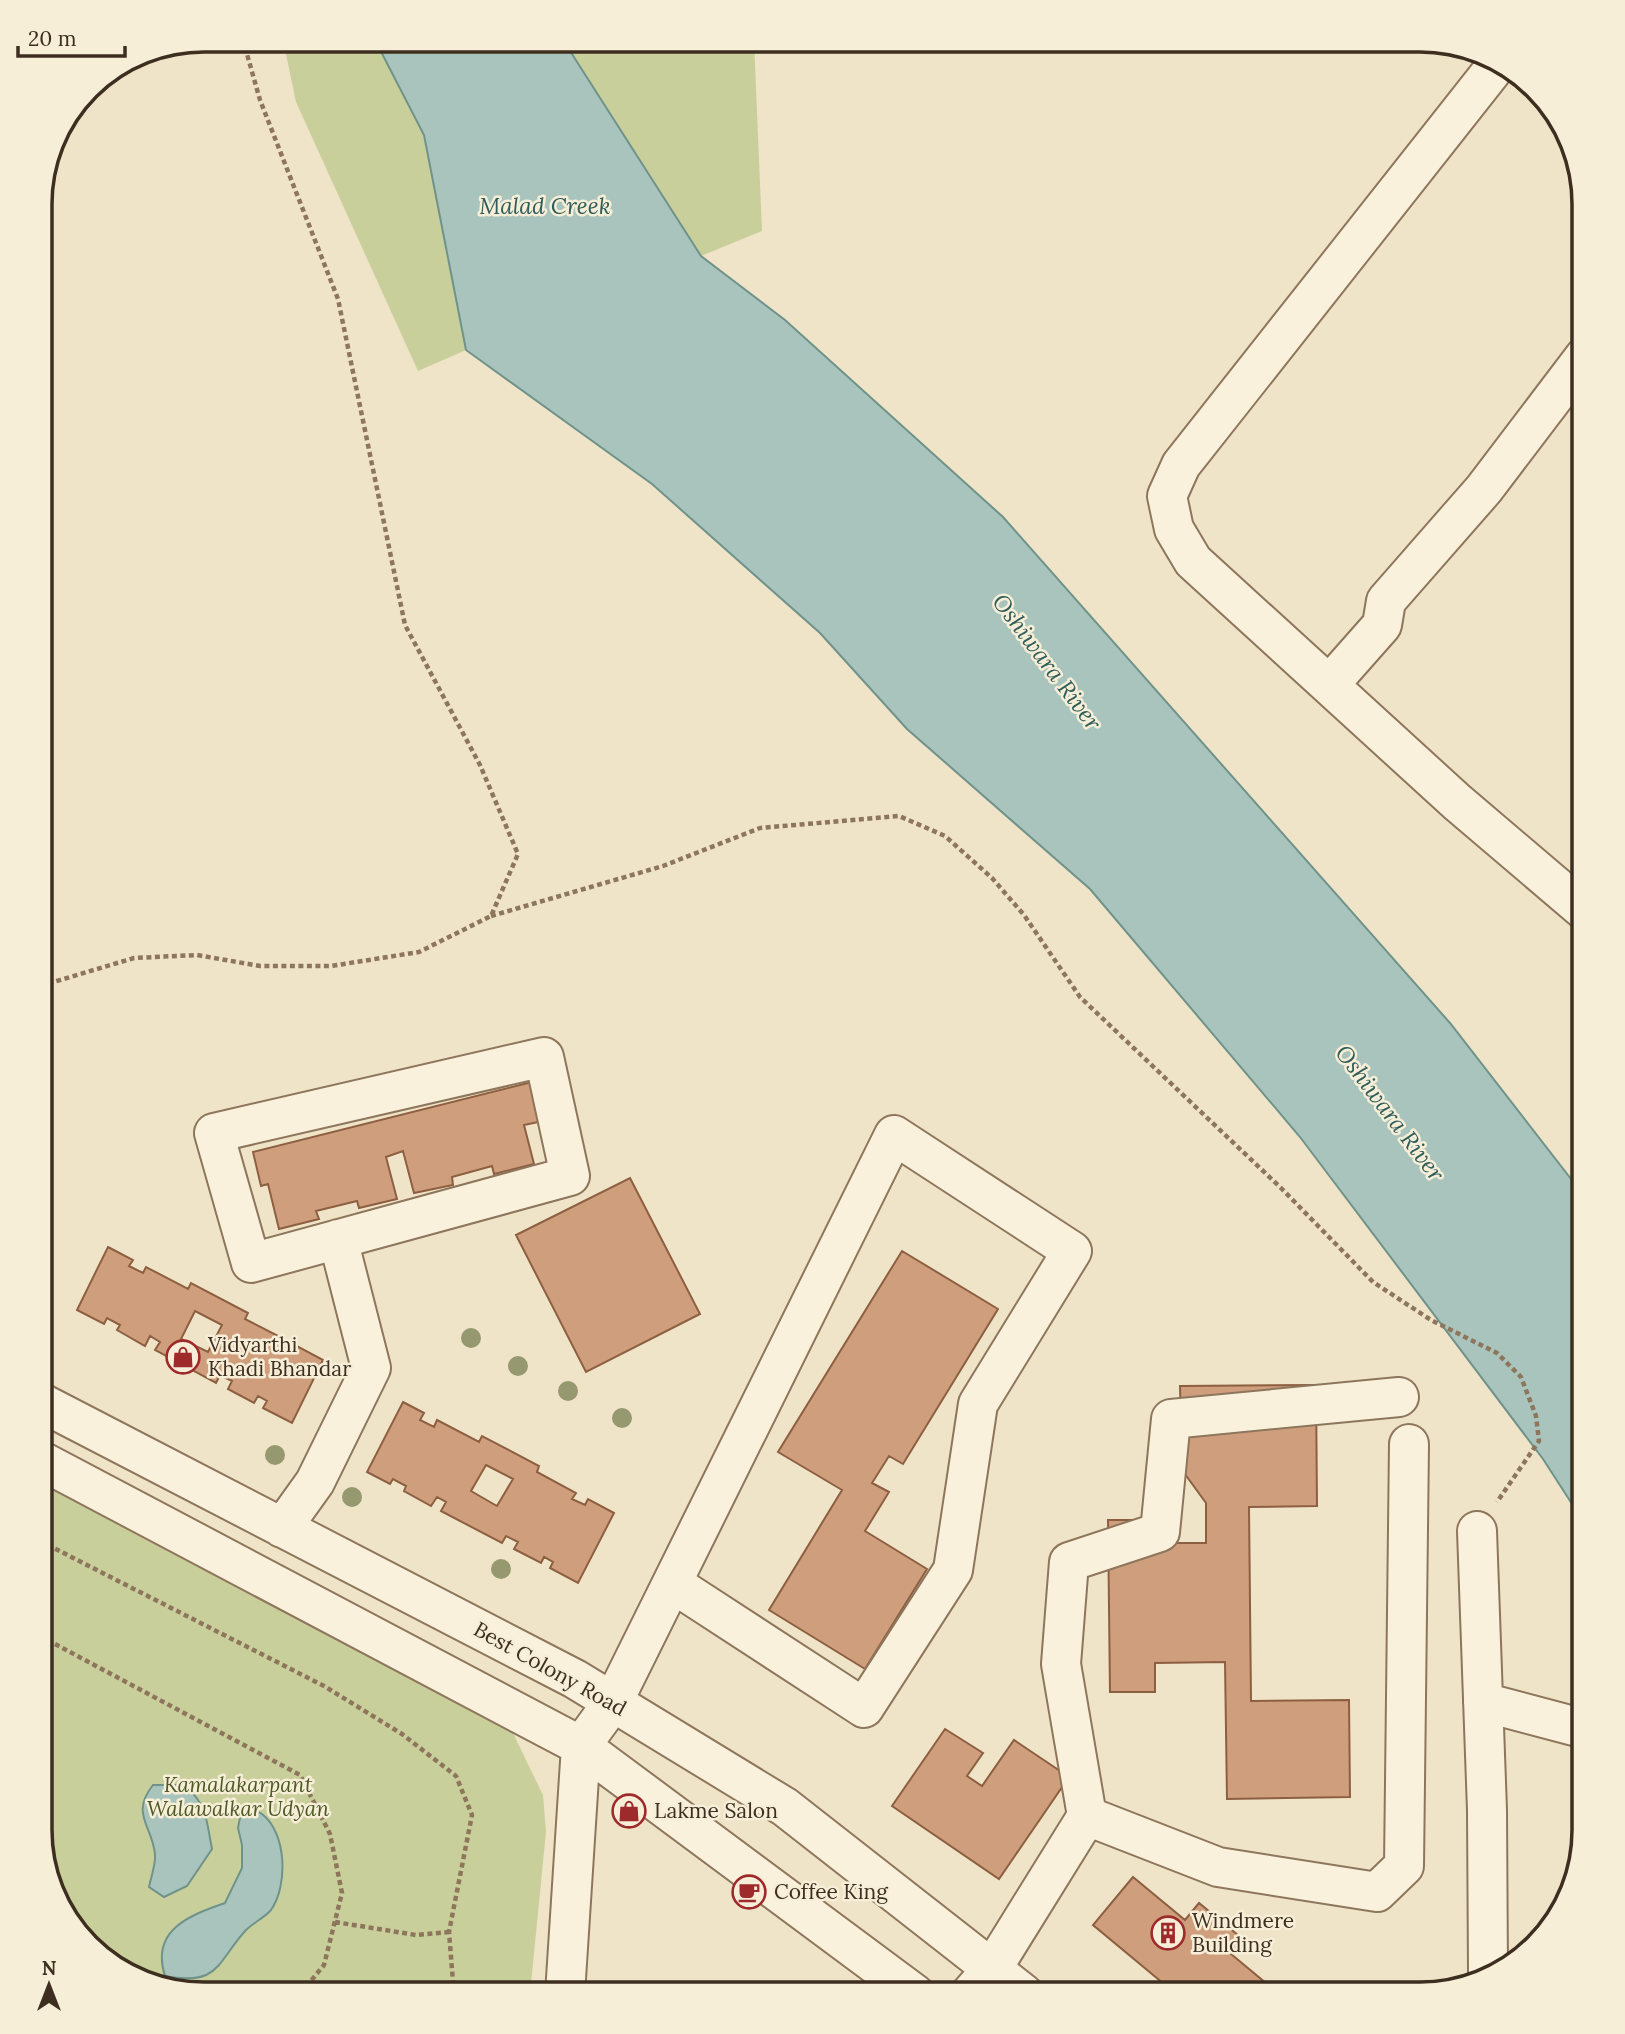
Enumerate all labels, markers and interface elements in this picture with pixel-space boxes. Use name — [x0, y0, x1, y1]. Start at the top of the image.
scale bar — [18, 14, 124, 58]
text: 20 m — [28, 25, 77, 52]
water label: Malad Creek — [479, 191, 611, 220]
water label: Oshiwara River — [987, 588, 1109, 736]
water label: Oshiwara River — [1330, 1039, 1452, 1187]
place label: Vidyarthi Khadi Bhandar — [207, 1331, 351, 1382]
shop icon: Vidyarthi Khadi Bhandar — [164, 1338, 202, 1376]
street label: Best Colony Road — [469, 1615, 631, 1722]
park label: Kamalakarpant Walawalkar Udyan — [147, 1771, 329, 1822]
shop icon: Lakme Salon — [610, 1792, 648, 1830]
place label: Lakme Salon — [654, 1797, 778, 1824]
cafe icon: Coffee King — [730, 1873, 768, 1911]
place label: Coffee King — [774, 1878, 888, 1905]
place label: Windmere Building — [1192, 1907, 1294, 1958]
building icon: Windmere Building — [1149, 1914, 1187, 1952]
north arrow — [14, 1950, 84, 2020]
text: N — [42, 1956, 57, 1980]

